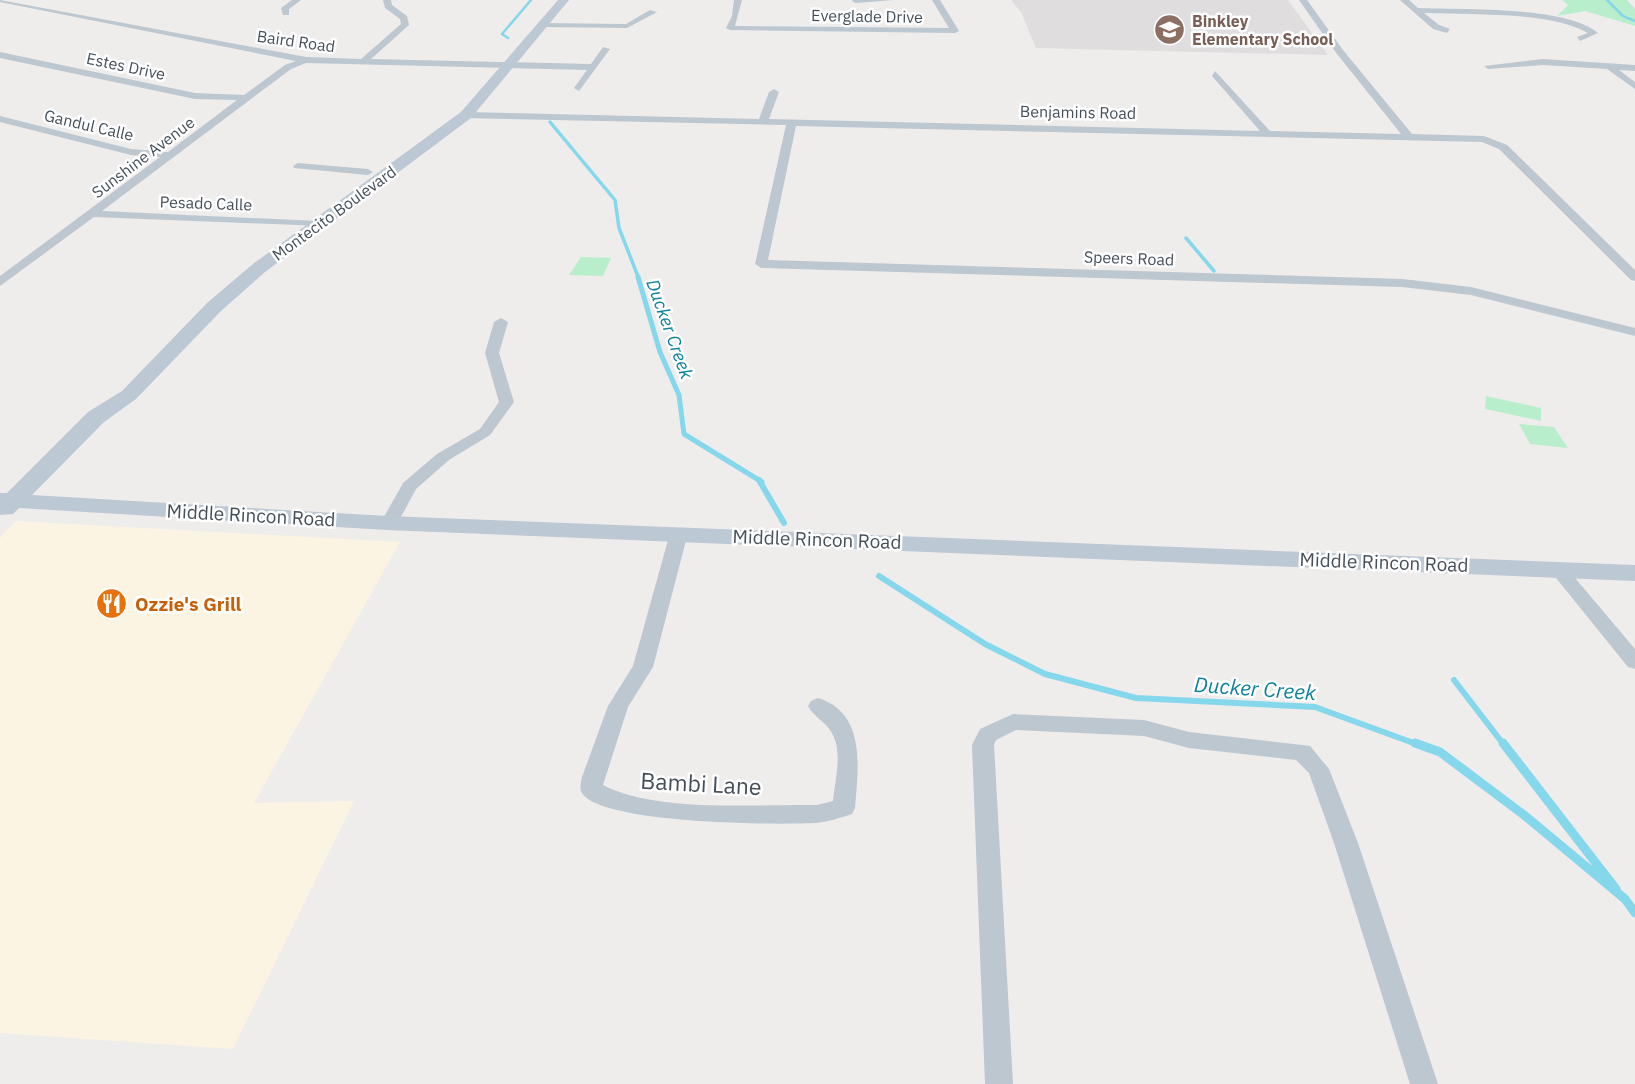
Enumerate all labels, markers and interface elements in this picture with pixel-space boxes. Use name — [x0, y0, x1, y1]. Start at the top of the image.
street label: Everglade Drive — [811, 5, 923, 27]
place label: Binkley Elementary School — [1192, 11, 1333, 49]
school or university icon: Binkley Elementary School — [1152, 13, 1186, 47]
street label: Baird Road — [256, 26, 336, 56]
street label: Estes Drive — [85, 48, 167, 84]
street label: Benjamins Road — [1020, 101, 1136, 123]
street label: Gandul Calle — [42, 105, 136, 145]
street label: Sunshine Avenue — [88, 112, 198, 202]
street label: Montecito Boulevard — [268, 161, 400, 265]
street label: Pesado Calle — [159, 191, 253, 215]
street label: Speers Road — [1083, 246, 1175, 270]
water label: Ducker Creek — [641, 276, 699, 383]
street label: Middle Rincon Road — [166, 499, 336, 531]
street label: Middle Rincon Road — [732, 524, 902, 554]
street label: Middle Rincon Road — [1299, 547, 1469, 577]
restaurant icon: Ozzie's Grill — [95, 587, 129, 621]
place label: Ozzie's Grill — [135, 592, 242, 616]
water label: Ducker Creek — [1193, 670, 1318, 706]
street label: Bambi Lane — [640, 765, 762, 801]

